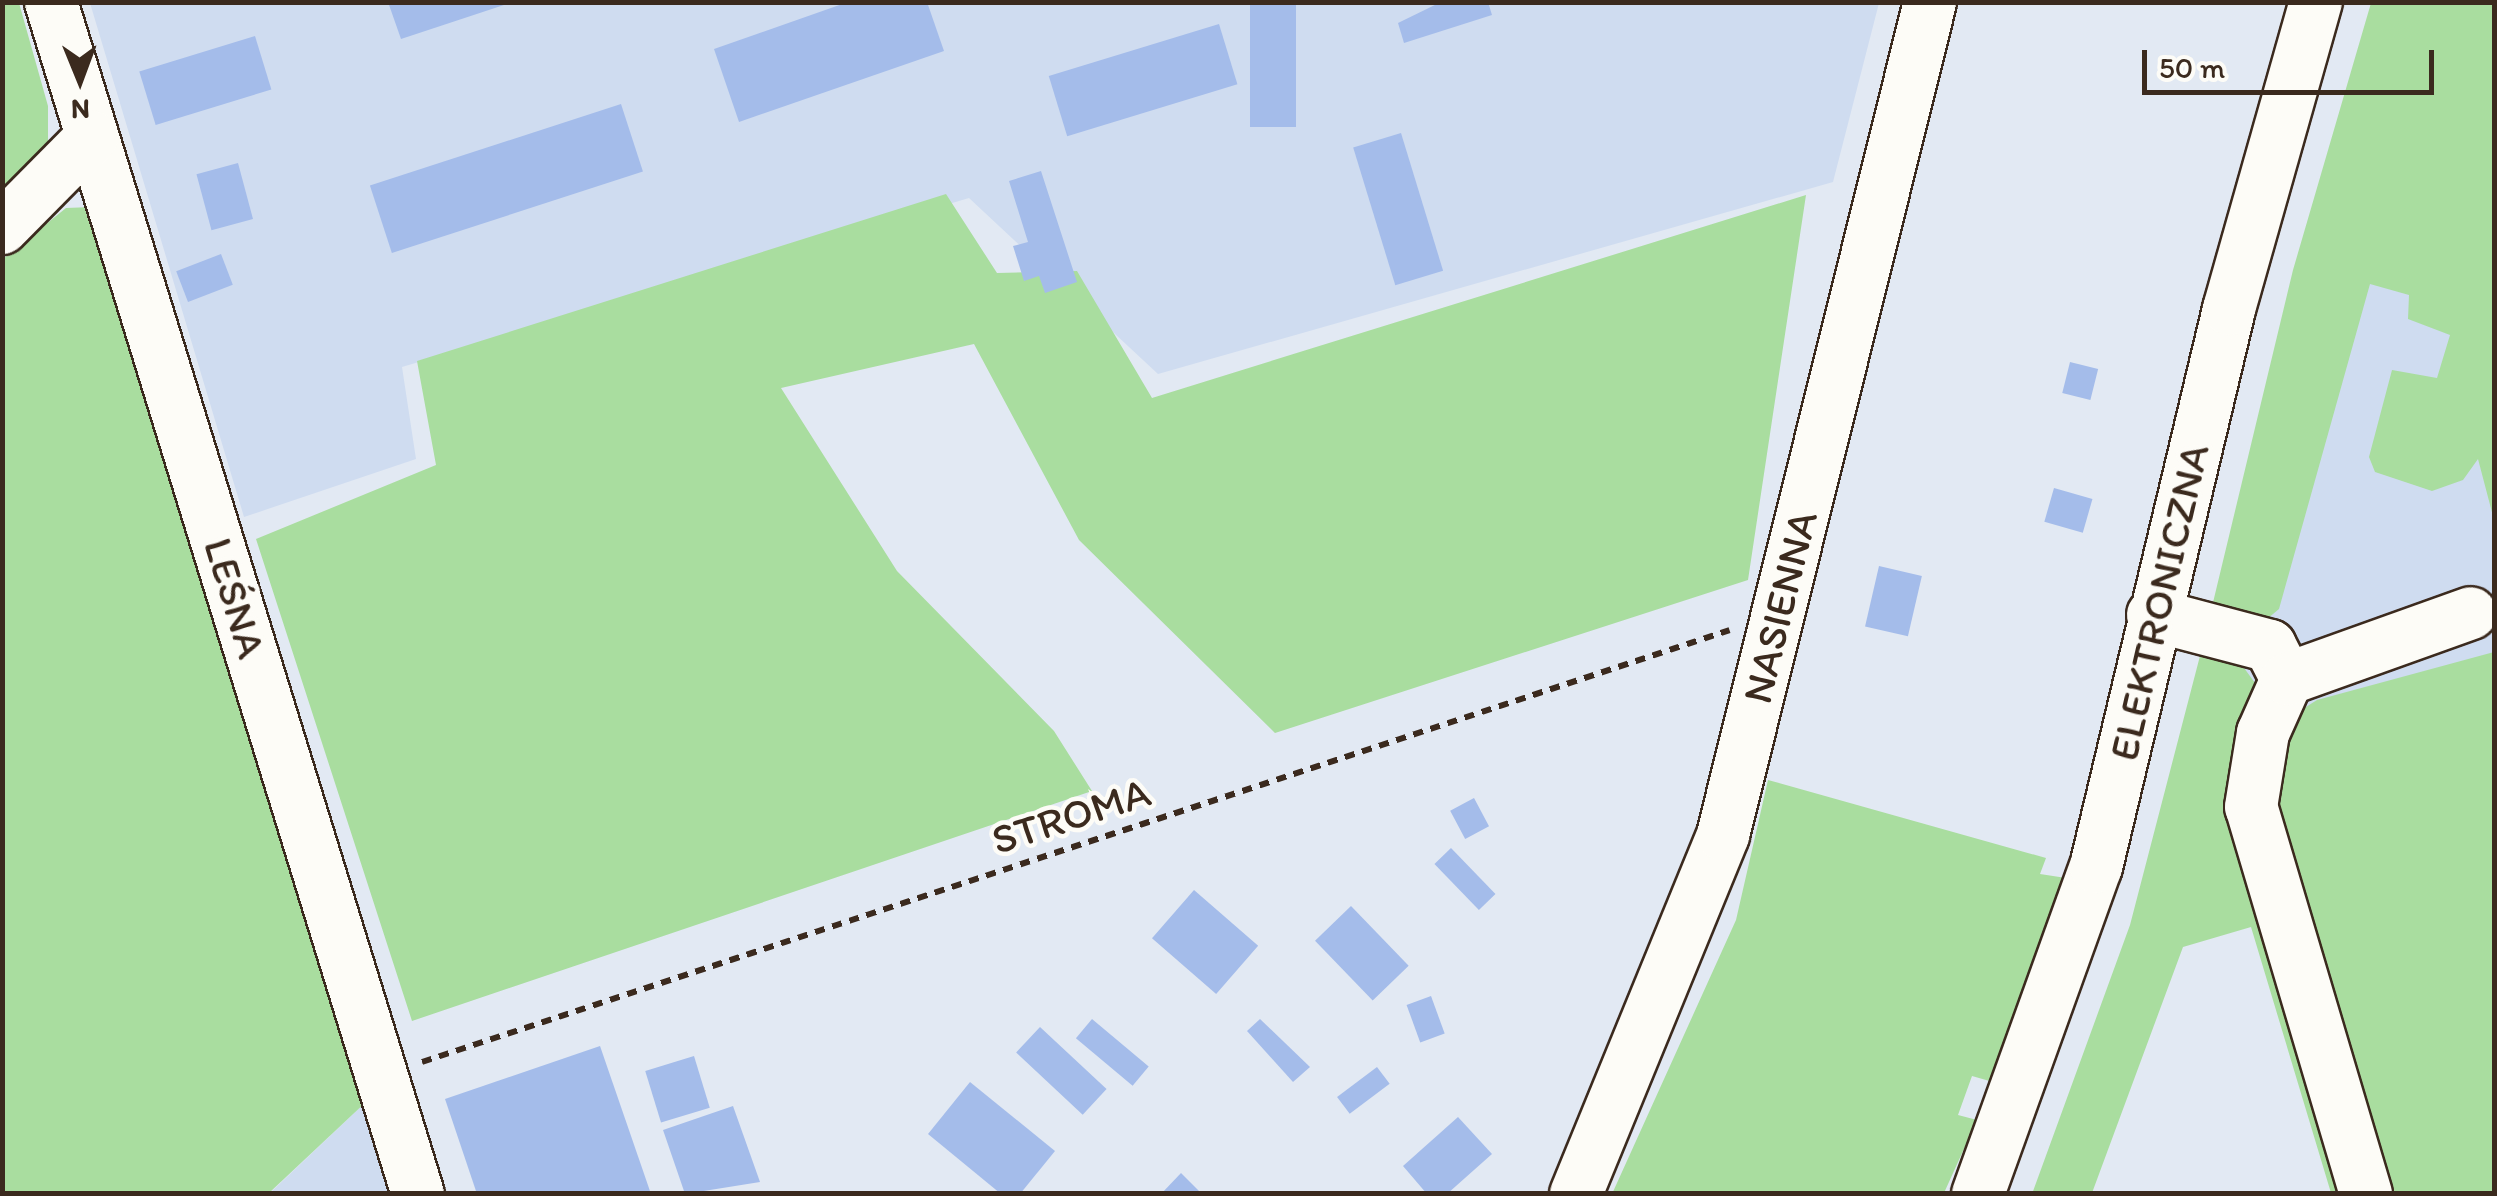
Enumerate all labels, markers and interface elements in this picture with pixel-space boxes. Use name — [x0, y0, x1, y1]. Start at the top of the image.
north arrow — [30, 30, 130, 130]
scale bar — [2147, 30, 2440, 92]
text: 50 m — [2159, 49, 2225, 86]
text: N — [71, 93, 90, 127]
street label: ELEKTRONICZNA — [2098, 439, 2220, 765]
street label: NASIENNA — [1732, 506, 1828, 708]
street label: LEŚNA — [193, 532, 277, 664]
street label: STROMA — [986, 767, 1156, 865]

